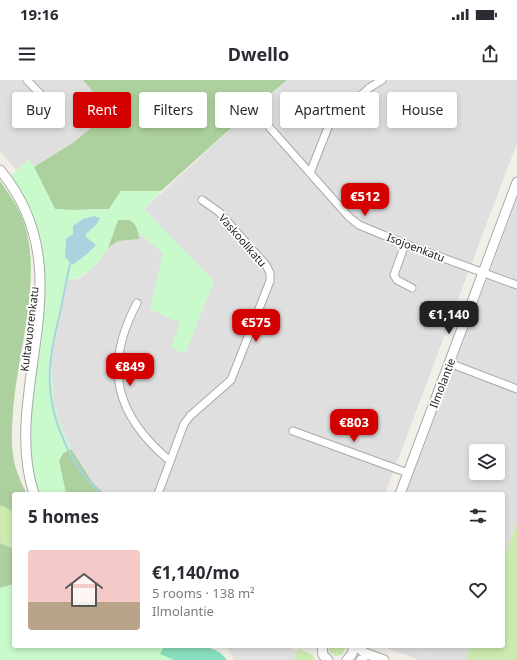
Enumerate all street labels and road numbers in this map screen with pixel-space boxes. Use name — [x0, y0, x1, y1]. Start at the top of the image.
street label: Vaskoolikatu — [216, 210, 270, 270]
street label: Isojoenkatu — [385, 229, 447, 265]
street label: Kultavuorenkatu — [16, 286, 42, 372]
street label: Ilmolantie — [426, 356, 458, 410]

